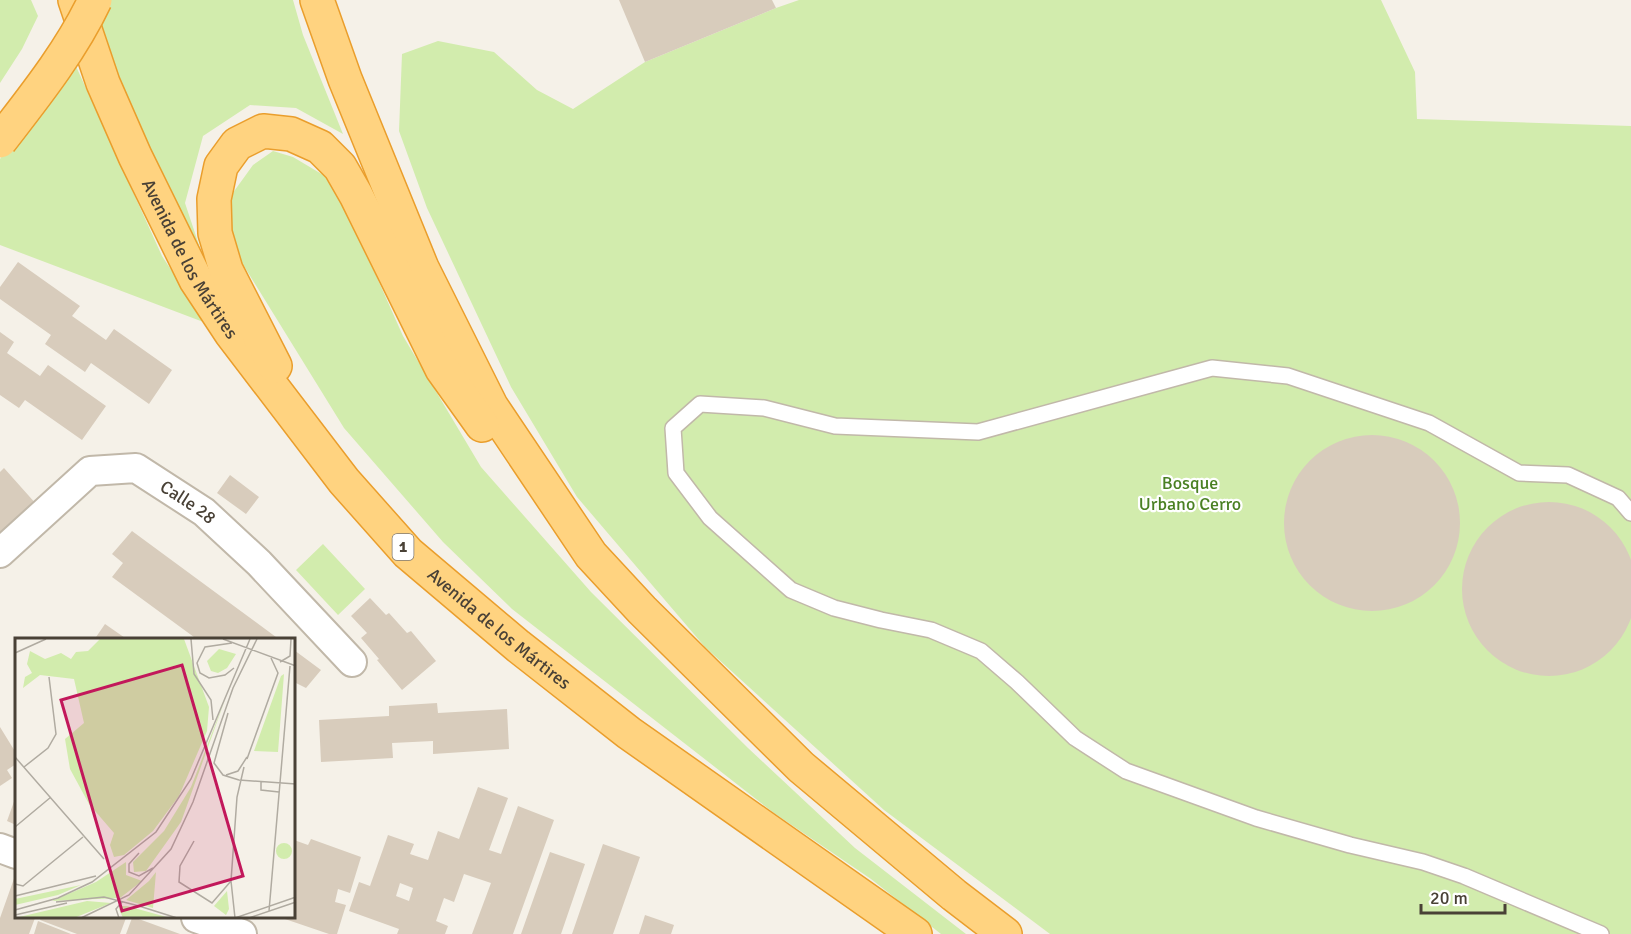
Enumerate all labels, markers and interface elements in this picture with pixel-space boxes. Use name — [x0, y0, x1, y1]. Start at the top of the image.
street label: Avenida de los Mártires — [137, 175, 243, 343]
park label: Bosque Urbano Cerro — [1139, 472, 1241, 515]
street label: Calle 28 — [156, 476, 221, 529]
road number: 1 — [392, 534, 414, 560]
street label: Avenida de los Mártires — [423, 563, 575, 694]
inset map — [15, 638, 296, 919]
scale bar — [1421, 877, 1505, 915]
text: 20 m — [1430, 887, 1468, 909]

